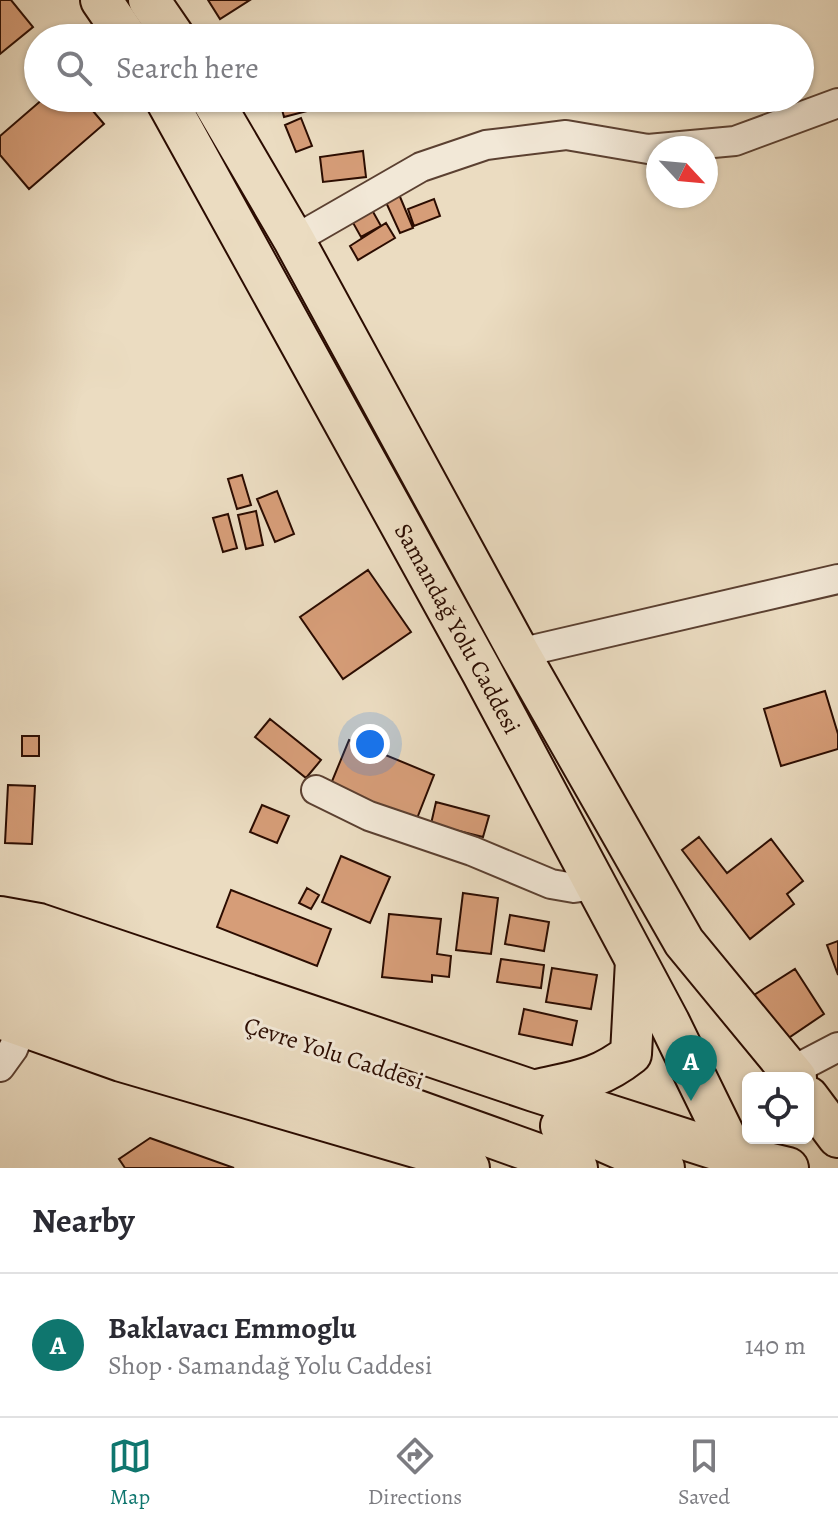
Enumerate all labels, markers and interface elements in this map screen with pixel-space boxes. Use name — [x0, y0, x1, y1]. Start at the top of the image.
search box — [24, 24, 814, 112]
icon: search — [52, 46, 96, 90]
text: Search here — [116, 48, 259, 88]
north arrow — [646, 136, 718, 208]
street label: Samandağ Yolu Caddesi — [387, 518, 528, 739]
your location — [350, 724, 390, 764]
street label: Çevre Yolu Caddesi — [240, 1009, 428, 1097]
pin: A — [665, 1035, 717, 1101]
map controls — [742, 1072, 814, 1144]
button: locate — [742, 1072, 814, 1144]
text: Nearby — [32, 1197, 135, 1244]
text: Baklavacı Emmoglu — [108, 1308, 356, 1348]
text: A — [50, 1328, 66, 1363]
text: 140 m — [745, 1328, 806, 1363]
text: Shop · Samandağ Yolu Caddesi — [108, 1348, 432, 1383]
tab: Map — [108, 1434, 152, 1512]
tab: Directions — [368, 1434, 462, 1512]
tab: Saved — [678, 1434, 730, 1512]

